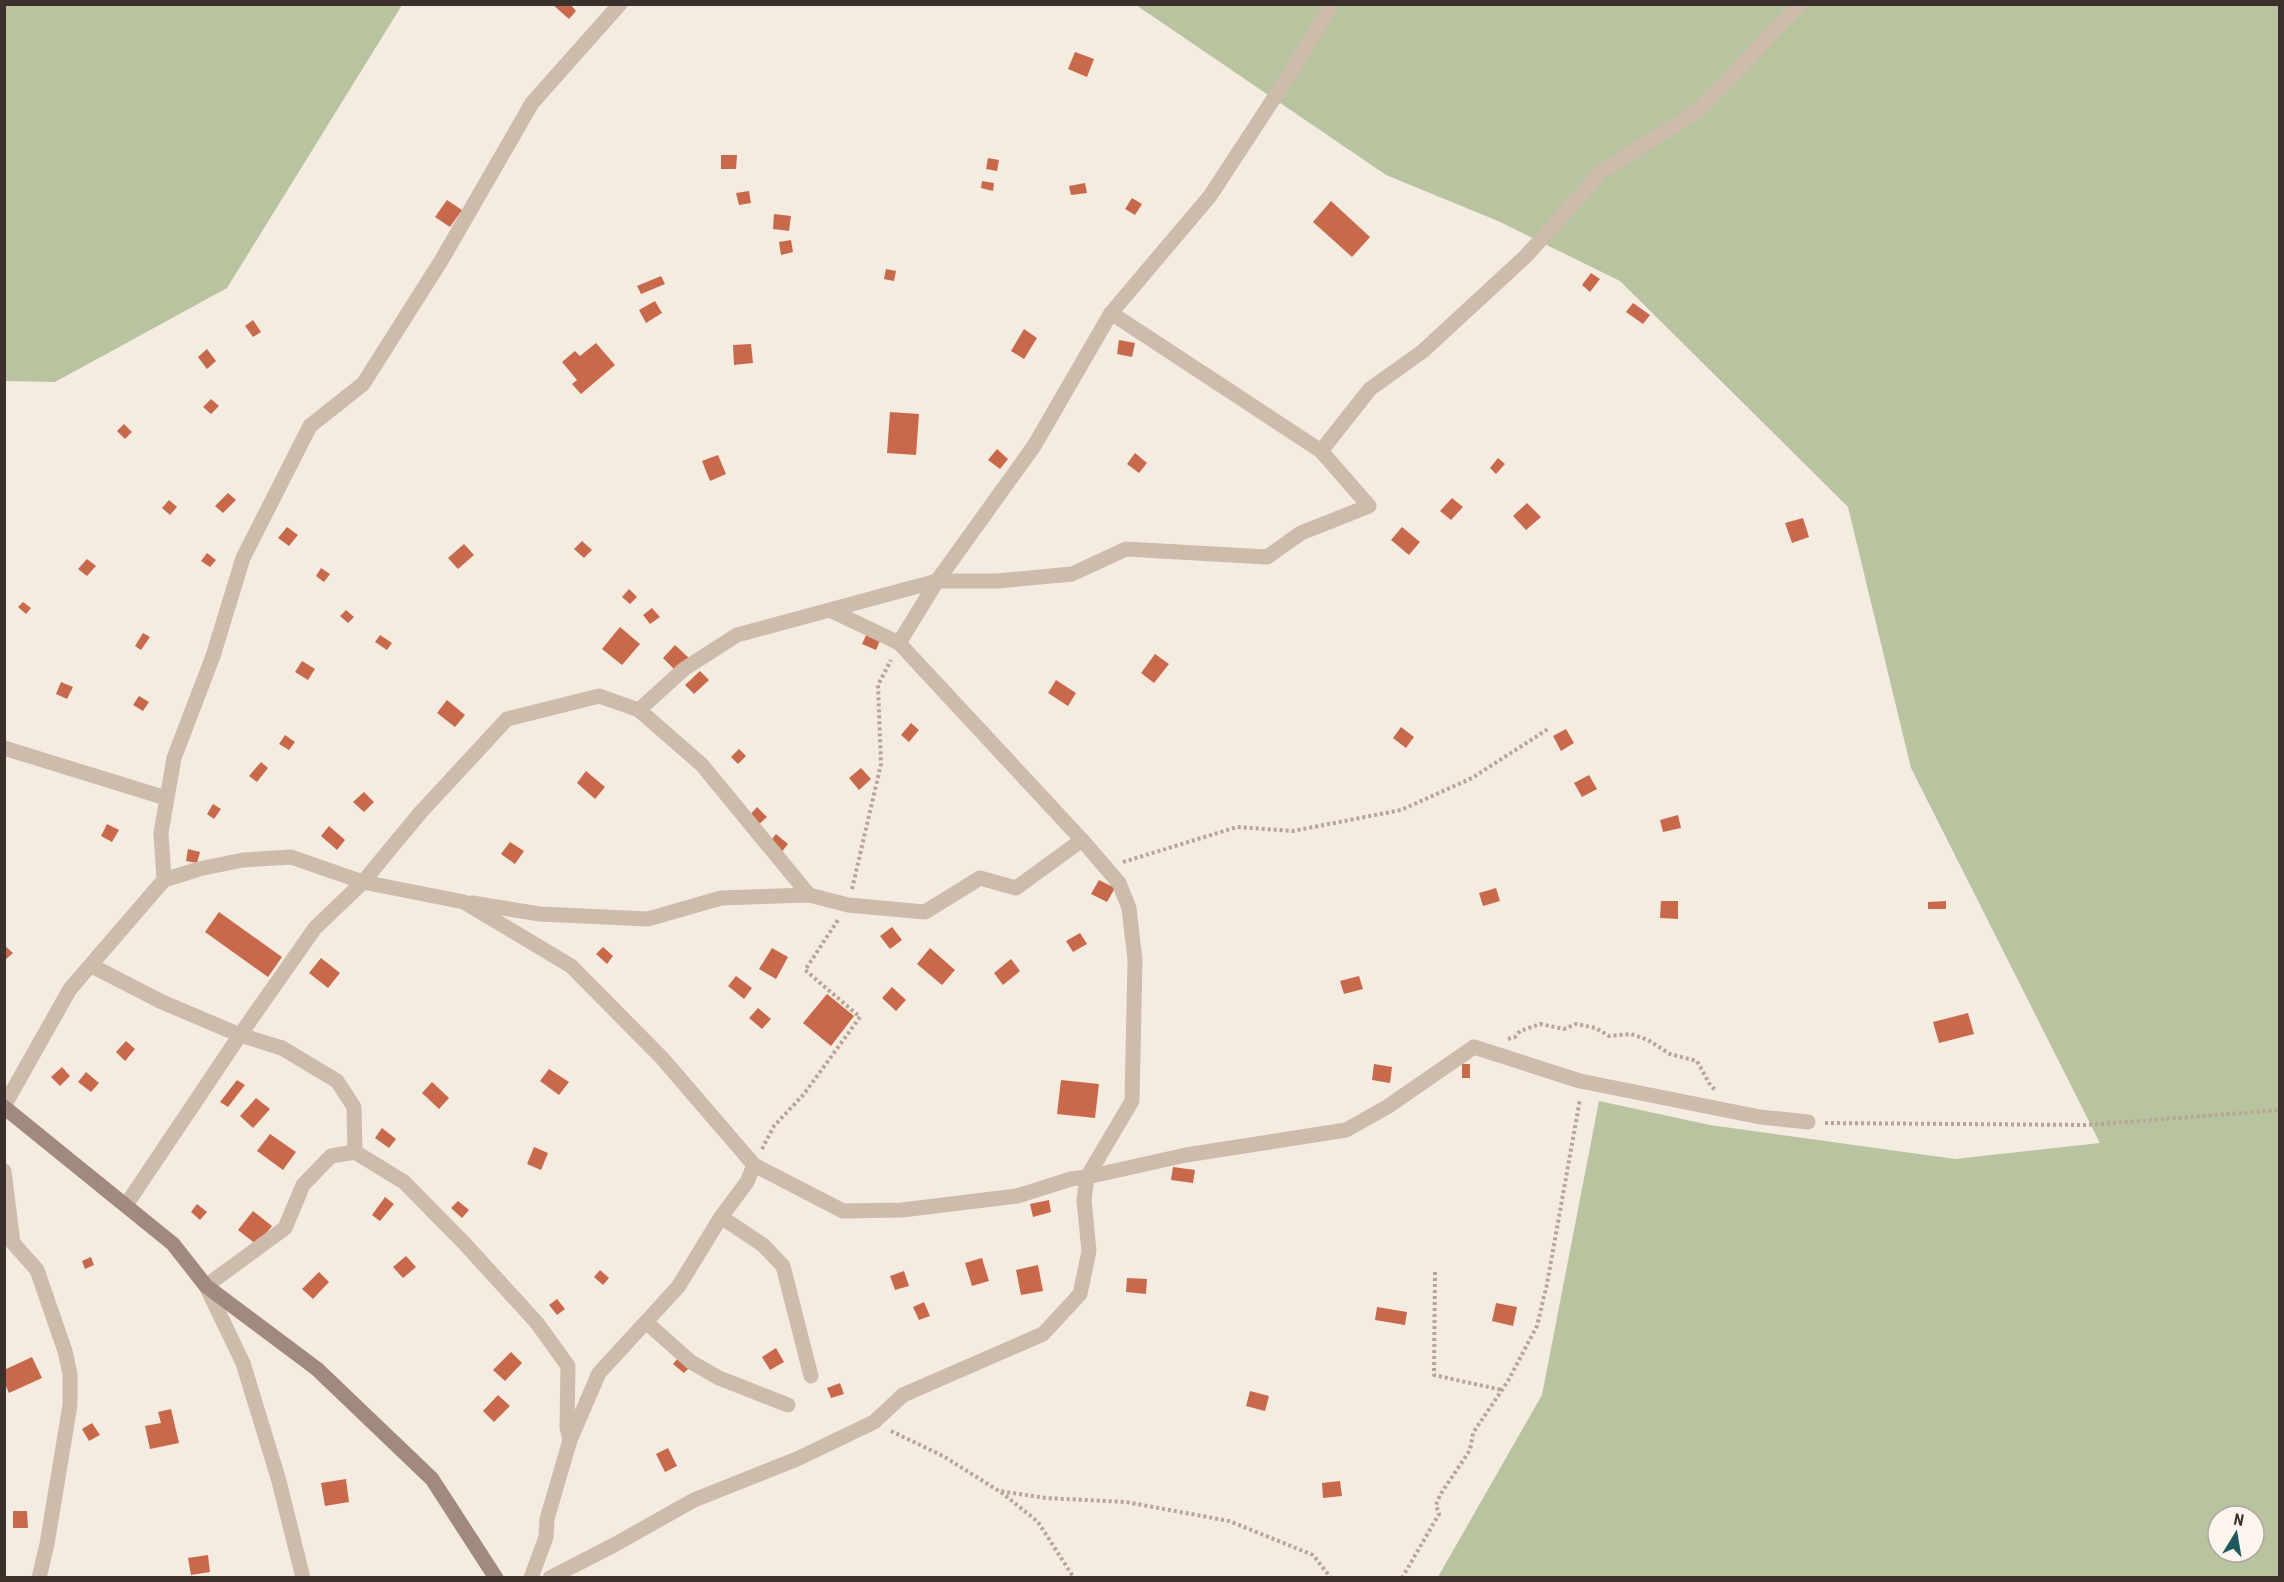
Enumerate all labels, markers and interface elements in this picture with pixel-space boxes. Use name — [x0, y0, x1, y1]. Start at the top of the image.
north arrow — [2206, 1504, 2266, 1564]
text: N — [2232, 1510, 2245, 1530]

